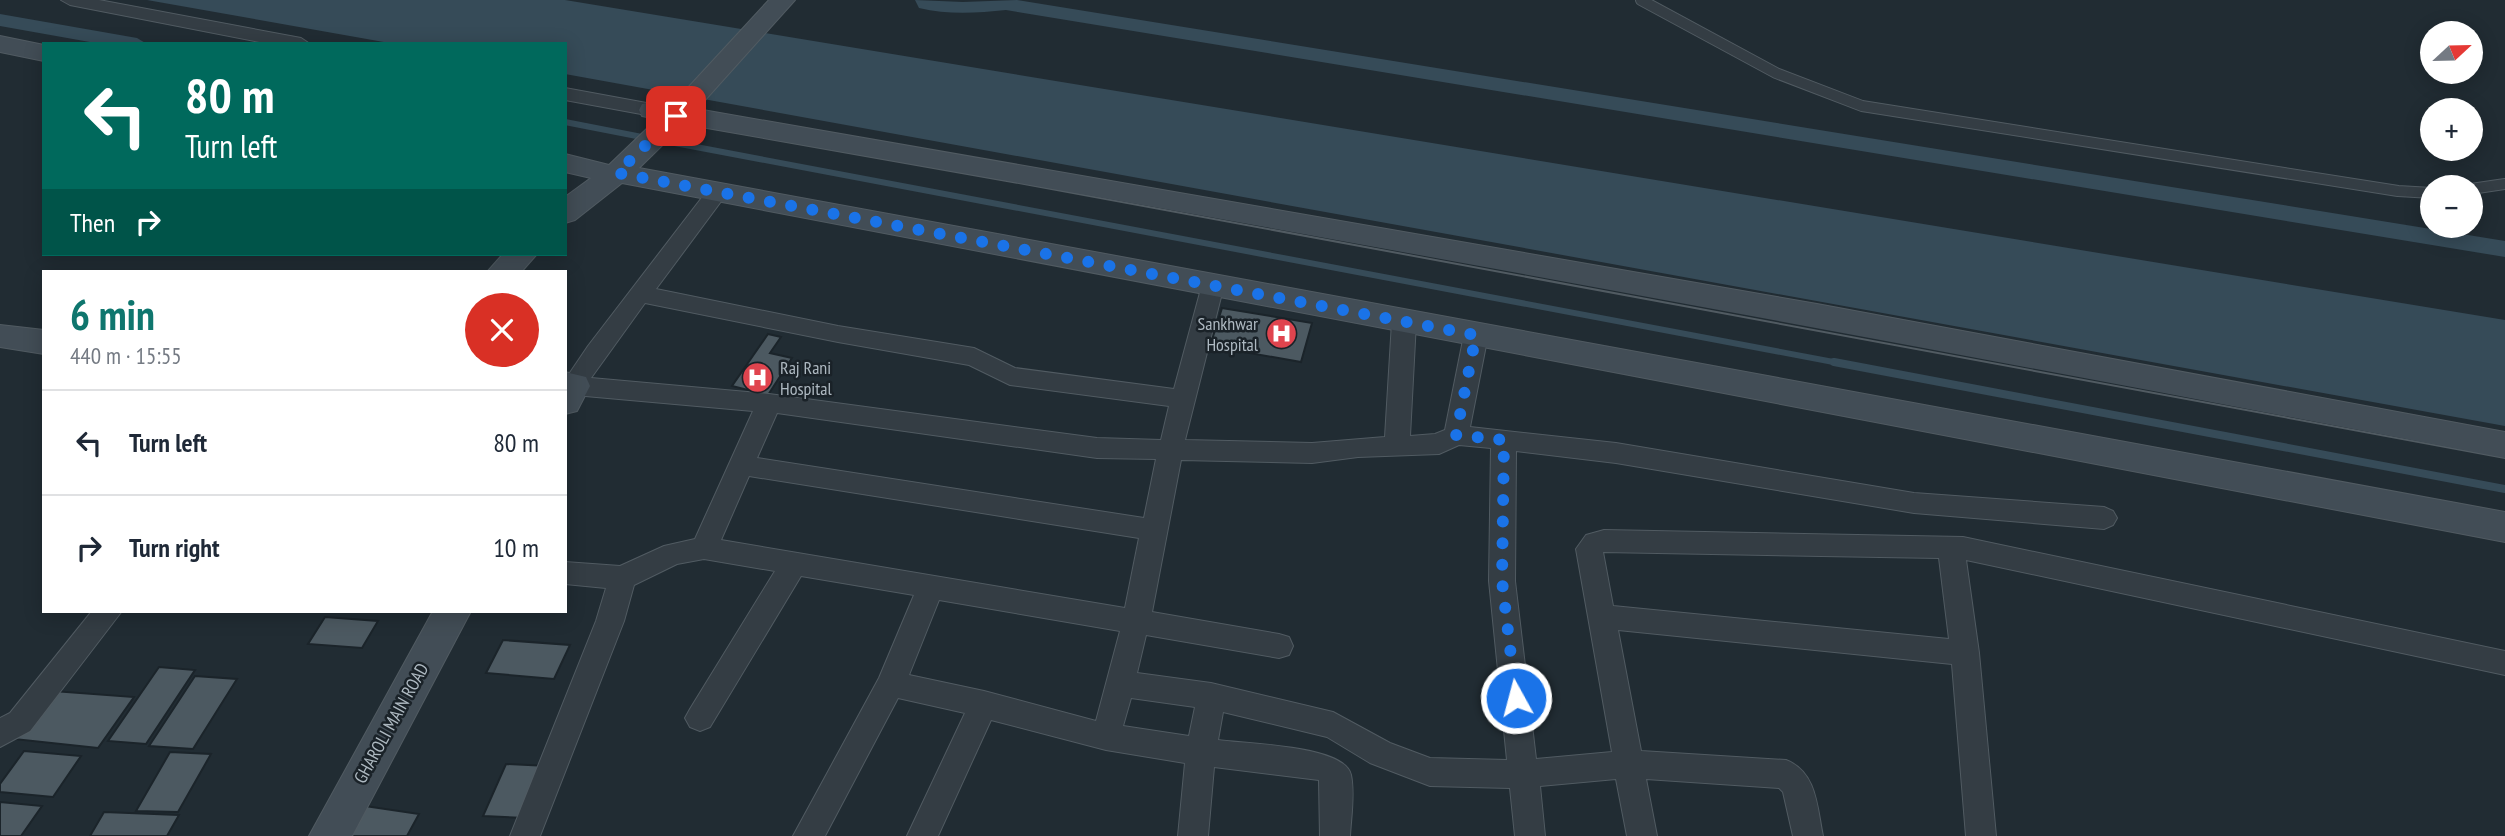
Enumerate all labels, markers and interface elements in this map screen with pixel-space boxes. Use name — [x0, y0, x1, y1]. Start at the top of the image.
north arrow — [2420, 21, 2483, 84]
map controls — [2420, 21, 2483, 238]
text: 80 m — [185, 63, 274, 127]
icon: left — [70, 70, 161, 161]
pin — [646, 86, 706, 146]
icon: arrive — [657, 97, 695, 135]
button: + — [2420, 98, 2483, 161]
text: Turn left — [185, 125, 277, 167]
button: − — [2420, 175, 2483, 238]
icon: right — [129, 203, 167, 241]
text: Then — [70, 206, 115, 239]
text: 6 min — [70, 287, 155, 342]
button: close — [465, 293, 539, 367]
place label: Sankhwar Hospital — [1198, 312, 1259, 356]
hospital icon: Sankhwar Hospital — [1264, 316, 1298, 350]
text: 440 m · 15:55 — [70, 341, 182, 370]
place label: Raj Rani Hospital — [780, 356, 832, 400]
hospital icon: Raj Rani Hospital — [740, 360, 774, 394]
icon: left — [70, 424, 108, 462]
text: Turn left — [129, 426, 207, 459]
text: 80 m — [493, 426, 539, 459]
icon: right — [70, 529, 108, 567]
text: Turn right — [129, 531, 220, 564]
text: 10 m — [493, 531, 539, 564]
street label: GHAROLI MAIN ROAD — [349, 659, 433, 787]
position arrow — [1479, 661, 1553, 735]

